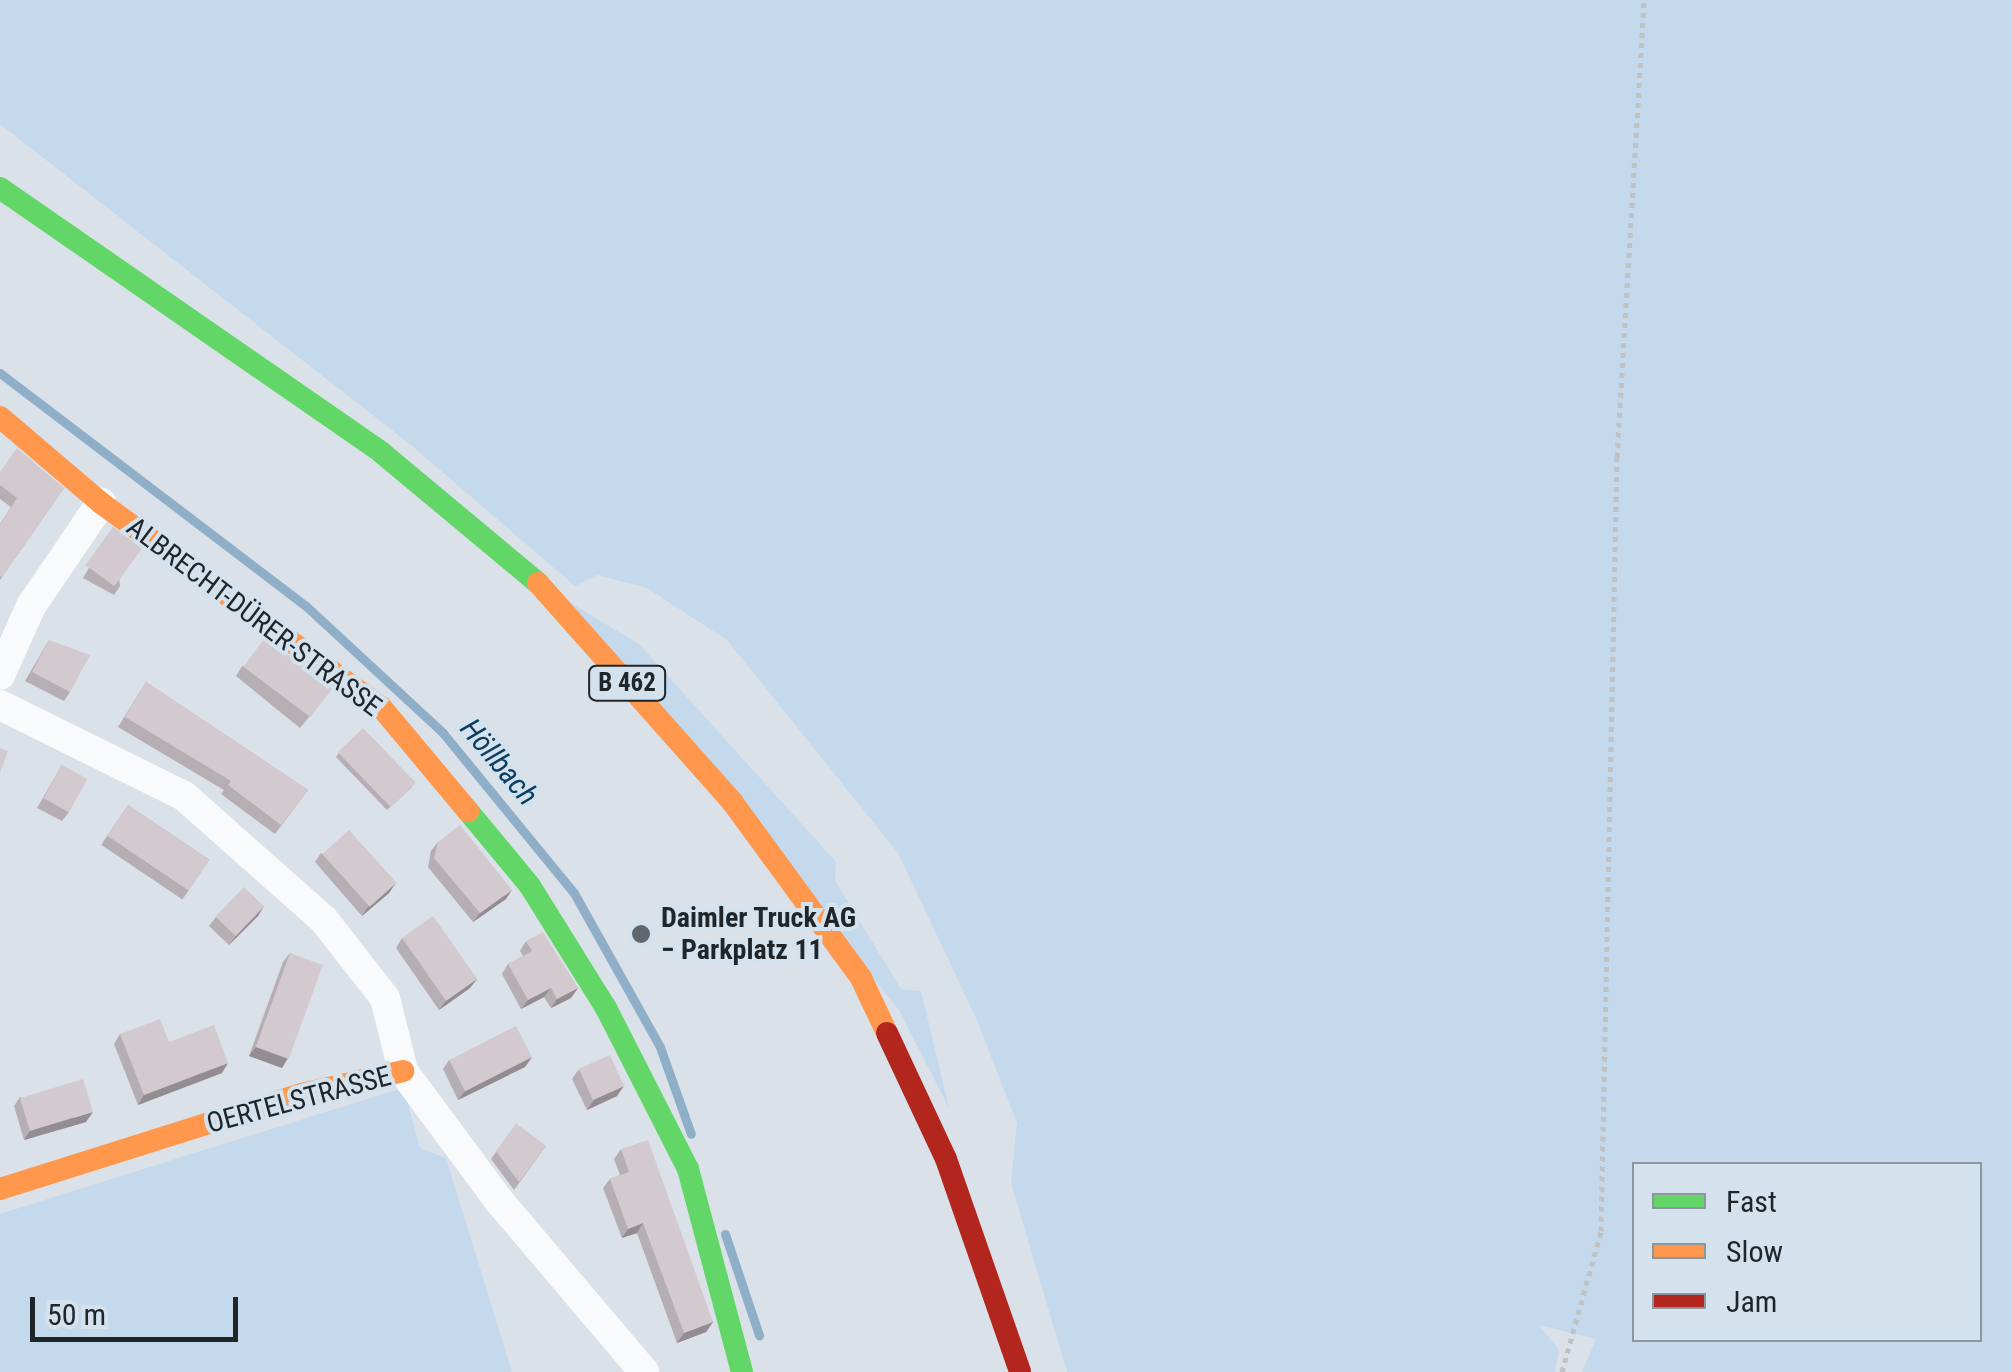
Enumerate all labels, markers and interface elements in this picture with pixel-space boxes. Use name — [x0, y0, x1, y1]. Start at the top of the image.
street label: ALBRECHT-DÜRER-STRASSE — [120, 510, 388, 724]
road number: B 462 — [587, 663, 667, 703]
water label: Höllbach — [452, 711, 546, 813]
place label: Daimler Truck AG − Parkplatz 11 — [661, 901, 857, 967]
marker: Daimler Truck AG − Parkplatz 11 — [630, 923, 652, 945]
street label: OERTELSTRASSE — [203, 1059, 395, 1141]
legend — [1632, 1162, 1982, 1342]
text: Fast — [1726, 1184, 1777, 1219]
text: Slow — [1726, 1234, 1783, 1269]
scale bar — [35, 1277, 242, 1339]
text: Jam — [1726, 1284, 1777, 1319]
text: 50 m — [47, 1297, 106, 1332]

